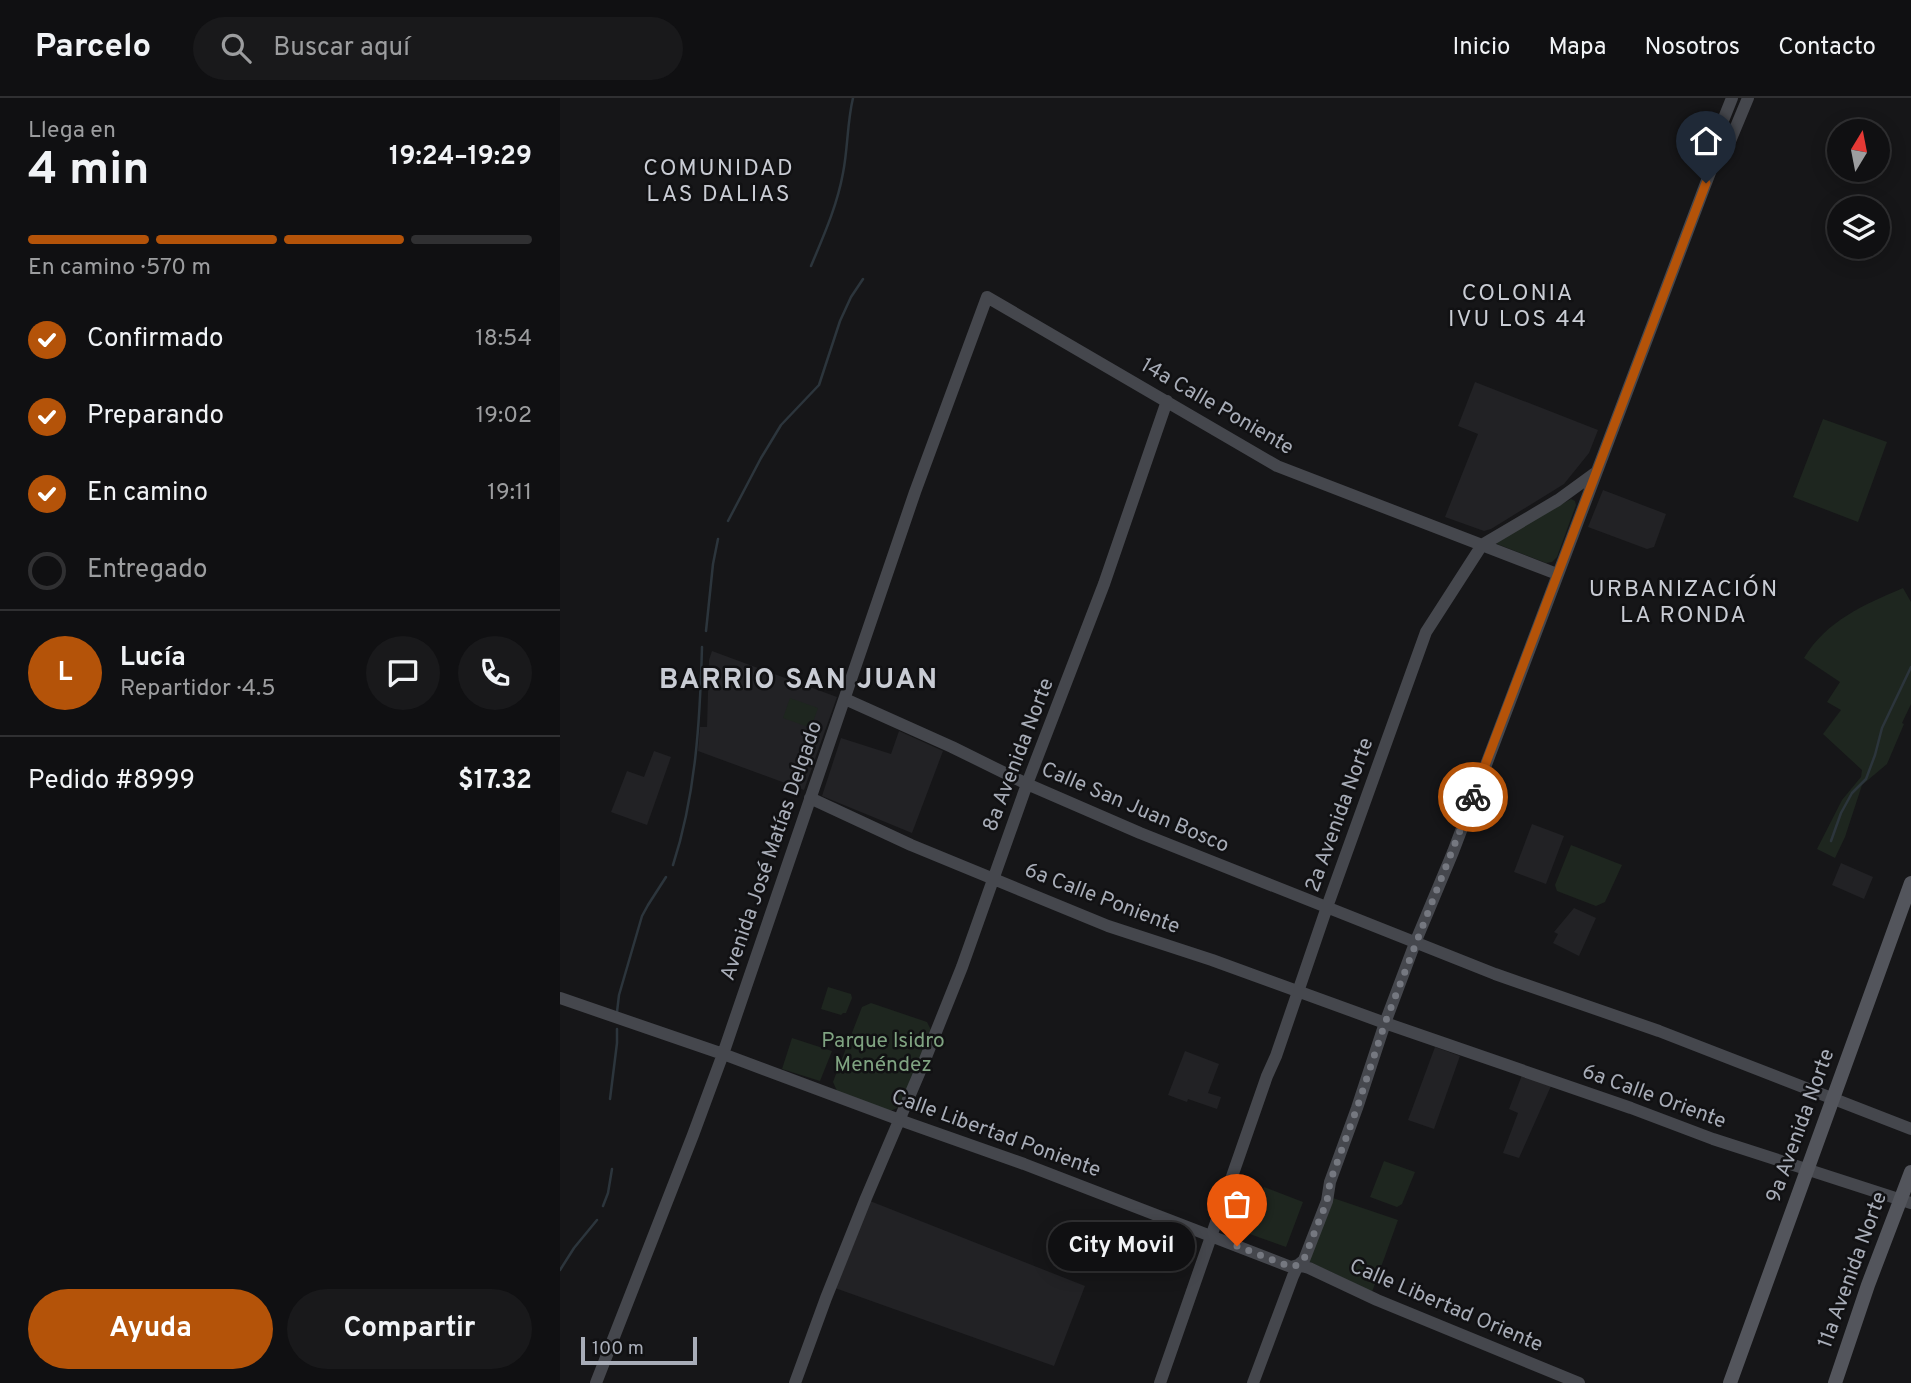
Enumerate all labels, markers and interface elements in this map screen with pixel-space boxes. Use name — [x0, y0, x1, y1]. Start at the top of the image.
search box — [193, 17, 683, 80]
text: Parcelo — [35, 27, 151, 69]
icon: search — [217, 29, 255, 67]
text: Buscar aquí — [273, 32, 410, 65]
text: Inicio — [1453, 33, 1510, 63]
text: Mapa — [1548, 33, 1607, 63]
text: Nosotros — [1645, 33, 1740, 63]
text: Contacto — [1778, 33, 1876, 63]
pin — [1676, 111, 1736, 183]
text: Llega en — [28, 117, 116, 146]
north arrow — [1827, 119, 1890, 182]
map controls — [1827, 119, 1890, 259]
icon: home — [1687, 122, 1725, 160]
text: 19:24–19:29 — [389, 141, 532, 174]
text: 4 min — [28, 142, 150, 201]
district label: COMUNIDAD LAS DALIAS — [643, 155, 795, 210]
button: layers — [1827, 196, 1890, 259]
text: En camino · 570 m — [28, 254, 211, 283]
district label: COLONIA IVU LOS 44 — [1448, 280, 1588, 335]
icon: check — [28, 321, 66, 359]
text: Confirmado — [87, 323, 224, 356]
text: 18:54 — [475, 325, 532, 354]
street label: 14a Calle Poniente — [1136, 352, 1298, 462]
icon: check — [28, 398, 66, 436]
text: Preparando — [87, 400, 224, 433]
text: 19:02 — [476, 402, 532, 431]
icon: check — [28, 475, 66, 513]
text: En camino — [87, 477, 208, 510]
text: 19:11 — [487, 479, 532, 508]
text: Entregado — [87, 554, 207, 587]
district label: URBANIZACIÓN LA RONDA — [1589, 574, 1779, 631]
button: chat — [366, 636, 440, 710]
button: phone — [458, 636, 532, 710]
text: Lucía — [120, 642, 186, 675]
text: L — [58, 657, 72, 690]
district label: BARRIO SAN JUAN — [659, 663, 939, 699]
street label: 8a Avenida Norte — [977, 674, 1061, 836]
text: Repartidor · 4.5 — [120, 675, 276, 704]
street label: Avenida José Matías Delgado — [715, 718, 829, 984]
street label: 2a Avenida Norte — [1300, 734, 1380, 896]
street label: Calle San Juan Bosco — [1037, 756, 1233, 860]
courier — [1438, 762, 1508, 832]
text: Pedido #8999 — [28, 765, 195, 798]
text: $17.32 — [458, 765, 532, 798]
icon: bike — [1454, 778, 1492, 816]
street label: 6a Calle Poniente — [1020, 857, 1184, 941]
park label: Parque Isidro Menéndez — [821, 1028, 945, 1079]
street label: 9a Avenida Norte — [1761, 1045, 1841, 1207]
street label: 6a Calle Oriente — [1578, 1058, 1730, 1136]
street label: Calle Libertad Poniente — [888, 1084, 1104, 1184]
pin — [1207, 1174, 1267, 1246]
icon: bag — [1218, 1185, 1256, 1223]
street label: 11a Avenida Norte — [1812, 1188, 1894, 1352]
callout: City Movil — [1048, 1222, 1195, 1270]
text: City Movil — [1068, 1232, 1175, 1261]
street label: Calle Libertad Oriente — [1345, 1253, 1547, 1359]
button: Ayuda — [28, 1289, 273, 1369]
button: Compartir — [287, 1289, 532, 1369]
scale bar — [581, 1334, 696, 1366]
text: 100 m — [592, 1337, 644, 1361]

